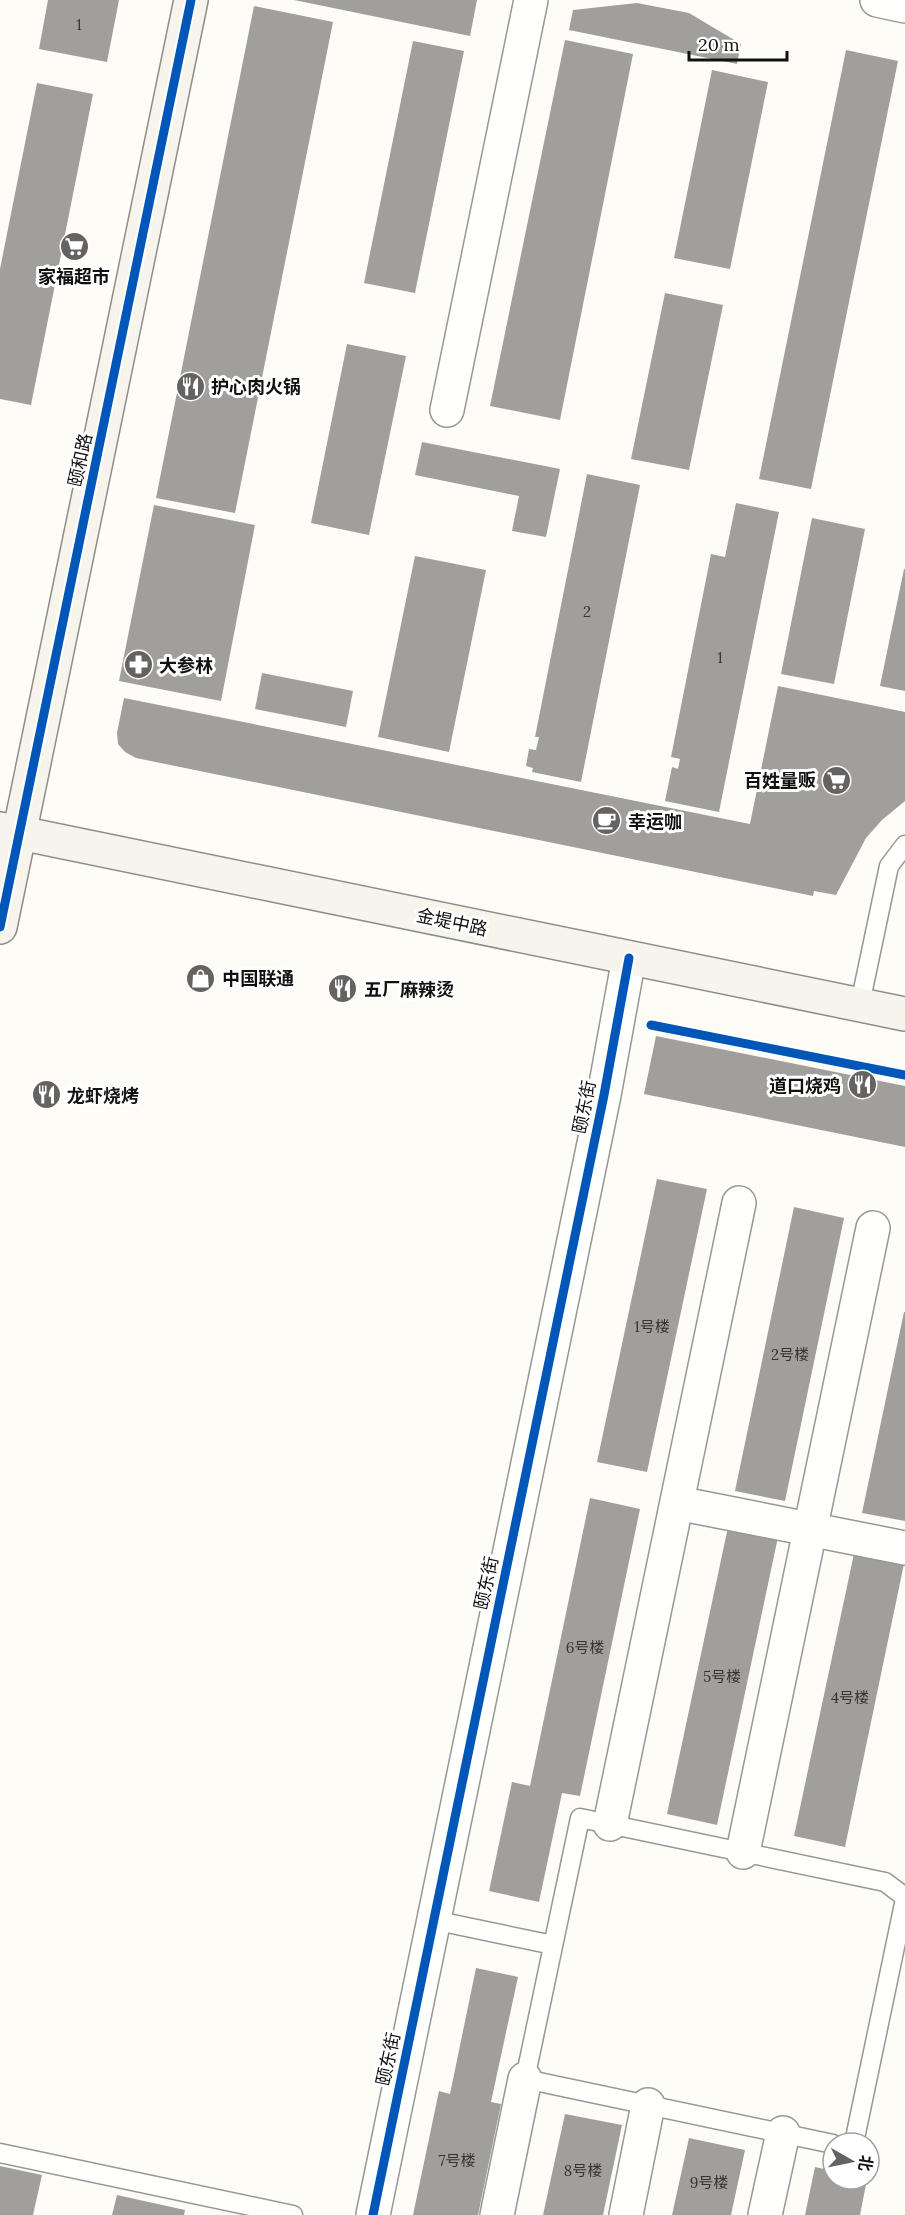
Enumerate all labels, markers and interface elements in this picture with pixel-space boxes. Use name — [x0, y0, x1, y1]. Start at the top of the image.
house number: 1 — [76, 15, 82, 34]
scale bar — [689, 24, 786, 62]
text: 20 m — [698, 33, 740, 56]
supermarket icon: 家福超市 — [58, 231, 90, 263]
place label: 家福超市 — [38, 265, 110, 288]
restaurant icon: 护心肉火锅 — [174, 370, 206, 402]
place label: 护心肉火锅 — [211, 375, 301, 398]
street label: 颐和路 — [63, 431, 97, 489]
house number: 2 — [583, 602, 591, 621]
house number: 1 — [717, 648, 723, 667]
pharmacy icon: 大参林 — [122, 649, 154, 681]
place label: 大参林 — [159, 654, 213, 677]
supermarket icon: 百姓量贩 — [821, 764, 853, 796]
place label: 百姓量贩 — [744, 769, 816, 792]
cafe icon: 幸运咖 — [591, 805, 623, 837]
place label: 幸运咖 — [628, 810, 682, 833]
street label: 金堤中路 — [414, 903, 490, 941]
shop icon: 中国联通 — [185, 962, 217, 994]
place label: 中国联通 — [222, 967, 294, 990]
restaurant icon: 五厂麻辣烫 — [327, 973, 359, 1005]
place label: 五厂麻辣烫 — [364, 978, 454, 1001]
restaurant icon: 道口烧鸡 — [846, 1069, 878, 1101]
place label: 道口烧鸡 — [769, 1074, 841, 1097]
street label: 颐东街 — [568, 1078, 600, 1136]
restaurant icon: 龙虾烧烤 — [30, 1079, 62, 1111]
place label: 龙虾烧烤 — [67, 1084, 139, 1107]
house number: 1号楼 — [634, 1317, 670, 1336]
house number: 2号楼 — [771, 1345, 809, 1364]
street label: 颐东街 — [469, 1554, 503, 1612]
house number: 6号楼 — [566, 1638, 604, 1657]
house number: 5号楼 — [703, 1667, 741, 1686]
house number: 4号楼 — [831, 1688, 869, 1707]
street label: 颐东街 — [371, 2030, 405, 2088]
north arrow — [821, 2131, 881, 2191]
house number: 7号楼 — [439, 2151, 475, 2170]
text: 北 — [855, 2154, 877, 2173]
house number: 8号楼 — [564, 2161, 602, 2180]
house number: 9号楼 — [690, 2173, 728, 2192]

